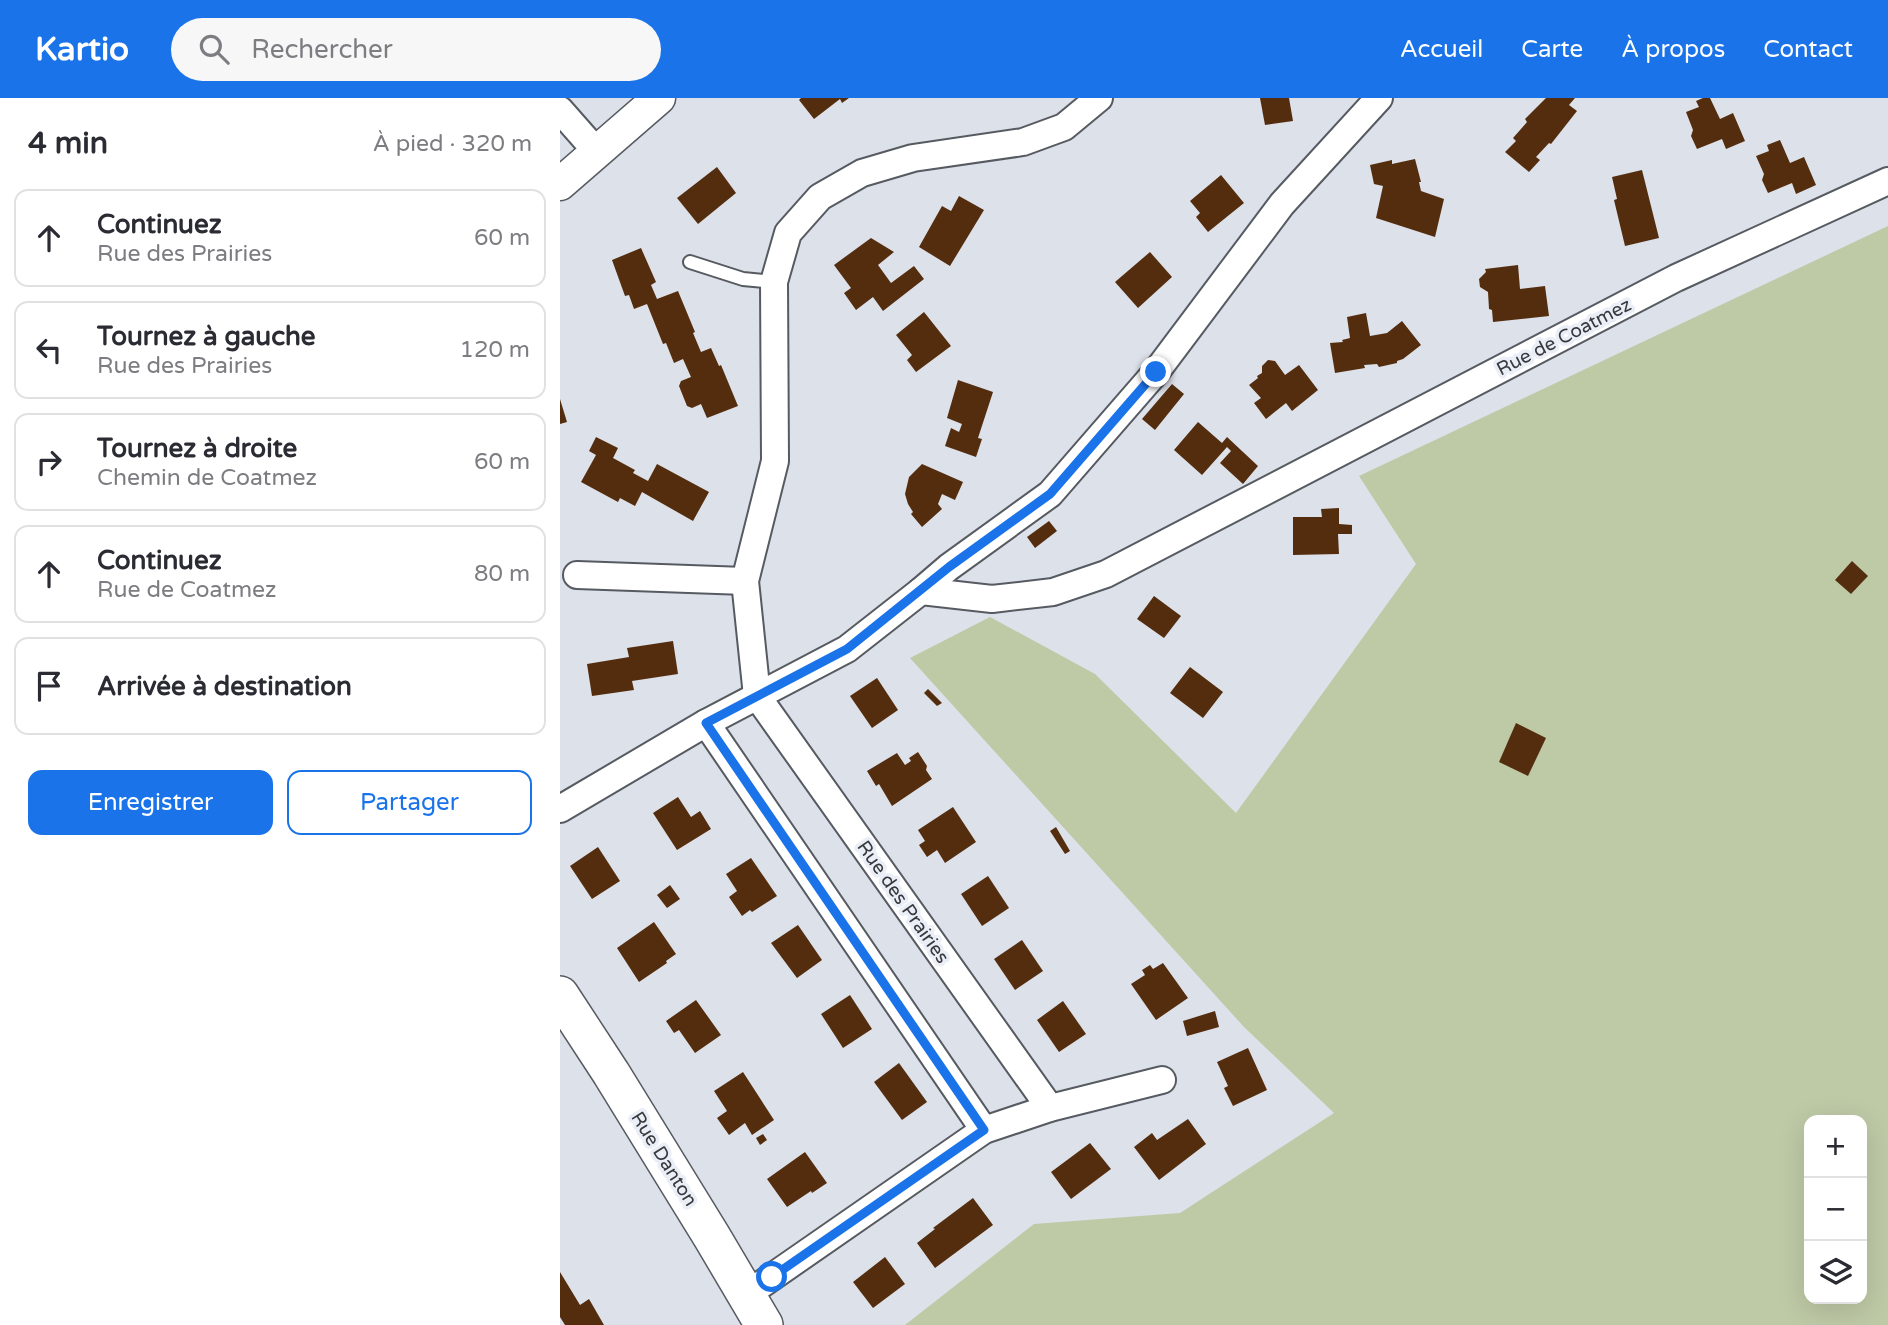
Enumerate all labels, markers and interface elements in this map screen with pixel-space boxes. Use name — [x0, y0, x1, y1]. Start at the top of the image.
search box — [171, 18, 661, 81]
text: Kartio — [35, 30, 129, 69]
icon: search — [195, 30, 233, 68]
text: Rechercher — [251, 34, 393, 65]
text: Accueil — [1400, 35, 1483, 64]
text: Carte — [1521, 35, 1583, 64]
text: À propos — [1621, 35, 1725, 64]
text: Contact — [1763, 35, 1853, 64]
text: 4 min — [28, 125, 108, 162]
text: À pied · 320 m — [373, 130, 532, 158]
text: Continuez — [97, 209, 222, 240]
icon: ahead — [30, 219, 68, 257]
text: 60 m — [474, 224, 530, 252]
text: Rue des Prairies — [97, 240, 272, 268]
street label: Rue de Coatmez — [1493, 294, 1635, 380]
text: Tournez à gauche — [97, 321, 316, 352]
icon: left — [30, 331, 68, 369]
text: 120 m — [460, 336, 530, 364]
text: Rue des Prairies — [97, 352, 272, 380]
route end — [1140, 356, 1171, 387]
text: Tournez à droite — [97, 433, 297, 464]
icon: right — [30, 443, 68, 481]
text: 60 m — [474, 448, 530, 476]
text: Chemin de Coatmez — [97, 464, 317, 492]
text: Continuez — [97, 545, 222, 576]
icon: ahead — [30, 555, 68, 593]
text: 80 m — [474, 560, 530, 588]
text: Rue de Coatmez — [97, 576, 277, 604]
icon: arrive — [30, 667, 68, 705]
text: Arrivée à destination — [97, 671, 352, 702]
button: Enregistrer — [28, 770, 273, 835]
button: Partager — [287, 770, 532, 835]
street label: Rue des Prairies — [852, 836, 954, 968]
street label: Rue Danton — [626, 1108, 702, 1210]
map controls — [1804, 1115, 1867, 1304]
button: + — [1804, 1115, 1867, 1178]
button: − — [1804, 1178, 1867, 1241]
button: layers — [1804, 1241, 1867, 1304]
route start — [756, 1261, 787, 1292]

